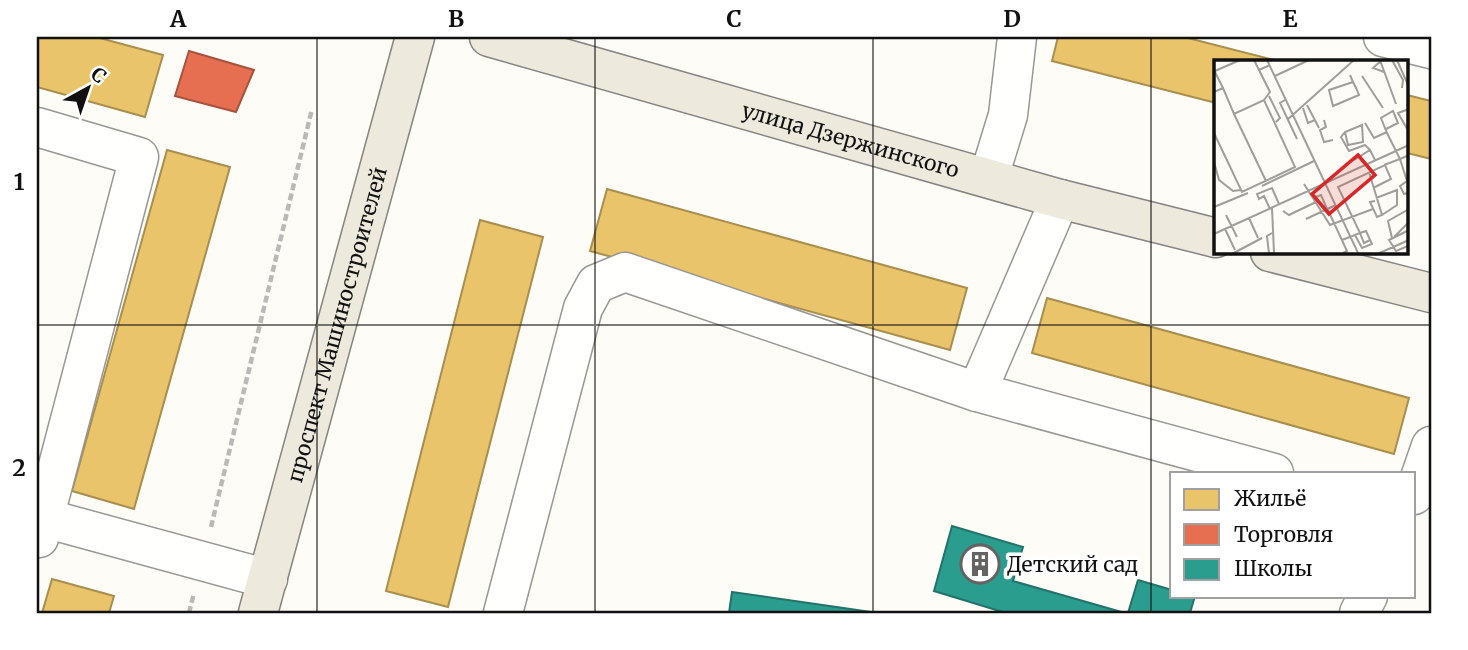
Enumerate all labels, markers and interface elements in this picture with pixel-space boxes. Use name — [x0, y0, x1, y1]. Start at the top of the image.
text: A — [169, 4, 187, 33]
text: B — [448, 4, 464, 33]
text: C — [726, 4, 742, 33]
text: D — [1003, 4, 1021, 33]
text: E — [1282, 4, 1298, 33]
north arrow — [52, 52, 122, 122]
inset map — [1214, 60, 1408, 254]
text: С — [86, 62, 111, 88]
street label: улица Дзержинского — [739, 96, 962, 183]
street label: проспект Машиностроителей — [281, 164, 392, 485]
text: 1 — [14, 167, 25, 196]
text: 2 — [12, 453, 26, 482]
legend — [1170, 472, 1416, 598]
text: Жильё — [1234, 485, 1306, 512]
text: Торговля — [1234, 521, 1333, 548]
building icon: Детский сад — [959, 543, 1001, 585]
place label: Детский сад — [1007, 551, 1138, 578]
text: Школы — [1234, 555, 1312, 582]

